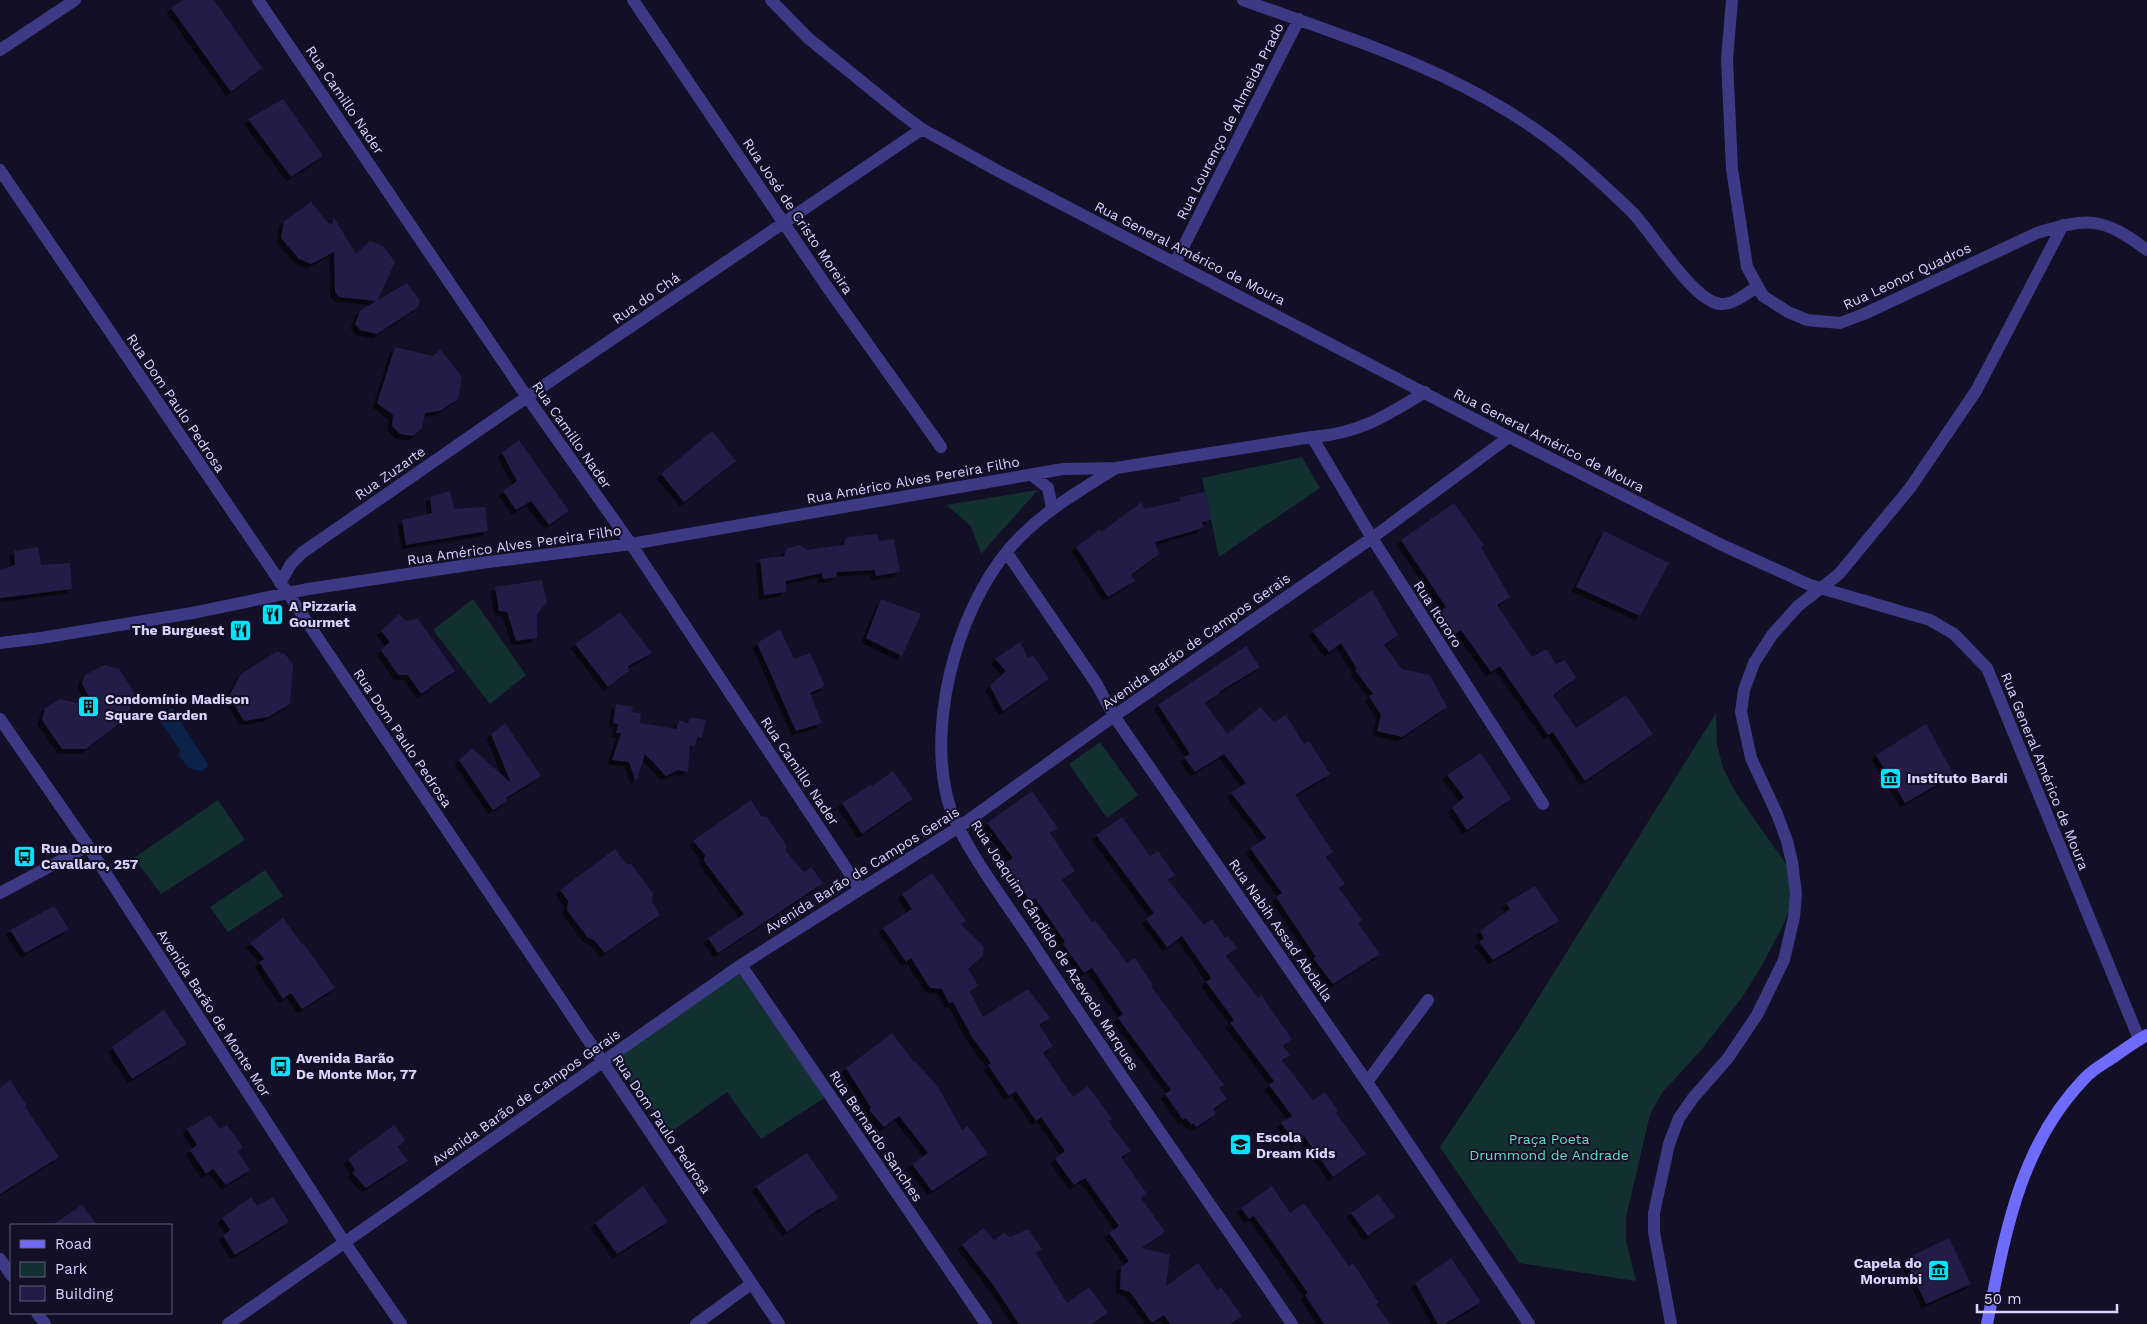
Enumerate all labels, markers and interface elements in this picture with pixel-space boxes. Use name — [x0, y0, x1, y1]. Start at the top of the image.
street label: Rua Lourenço de Almeida Prado — [1173, 20, 1287, 222]
street label: Rua Camillo Nader — [303, 43, 387, 157]
street label: Rua José de Cristo Moreira — [740, 135, 856, 297]
street label: Rua General Américo de Moura — [1092, 198, 1288, 308]
street label: Rua Leonor Quadros — [1841, 239, 1973, 313]
street label: Rua do Chá — [609, 269, 683, 327]
street label: Rua Dom Paulo Pedrosa — [124, 331, 228, 475]
street label: Rua Camillo Nader — [529, 378, 615, 492]
street label: Rua General Américo de Moura — [1451, 385, 1647, 495]
street label: Rua Zuzarte — [352, 443, 428, 503]
street label: Rua Américo Alves Pereira Filho — [805, 453, 1021, 507]
street label: Rua Américo Alves Pereira Filho — [406, 522, 622, 568]
street label: Avenida Barão de Campos Gerais — [1099, 570, 1293, 712]
street label: Rua Itororo — [1410, 578, 1466, 650]
place label: A Pizzaria Gourmet — [289, 598, 357, 630]
restaurant icon: A Pizzaria Gourmet — [261, 602, 285, 626]
restaurant icon: The Burguest — [228, 618, 252, 642]
place label: The Burguest — [132, 622, 224, 638]
street label: Rua Dom Paulo Pedrosa — [351, 666, 455, 810]
street label: Rua General Américo de Moura — [1998, 670, 2092, 872]
place label: Condomínio Madison Square Garden — [105, 691, 249, 723]
building icon: Condomínio Madison Square Garden — [77, 695, 101, 719]
street label: Rua Camillo Nader — [758, 714, 842, 828]
museum icon: Instituto Bardi — [1879, 766, 1903, 790]
place label: Instituto Bardi — [1907, 770, 2008, 786]
street label: Avenida Barão de Campos Gerais — [762, 803, 962, 937]
street label: Rua Joaquim Cândido de Azevedo Marques — [968, 817, 1142, 1073]
place label: Rua Dauro Cavallaro, 257 — [41, 840, 139, 872]
bus stop icon: Rua Dauro Cavallaro, 257 — [13, 844, 37, 868]
street label: Rua Nabih Assad Abdalla — [1226, 856, 1336, 1004]
street label: Avenida Barão de Monte Mor — [154, 926, 274, 1100]
street label: Avenida Barão de Campos Gerais — [429, 1026, 623, 1168]
place label: Avenida Barão De Monte Mor, 77 — [296, 1050, 417, 1082]
street label: Rua Dom Paulo Pedrosa — [610, 1052, 714, 1196]
bus stop icon: Avenida Barão De Monte Mor, 77 — [268, 1054, 292, 1078]
street label: Rua Bernardo Sanches — [826, 1067, 926, 1205]
place label: Escola Dream Kids — [1256, 1129, 1336, 1161]
park label: Praça Poeta Drummond de Andrade — [1469, 1131, 1629, 1163]
school or university icon: Escola Dream Kids — [1228, 1133, 1252, 1157]
legend — [10, 1224, 172, 1314]
text: Road — [55, 1235, 92, 1253]
place label: Capela do Morumbi — [1854, 1255, 1922, 1287]
museum icon: Capela do Morumbi — [1926, 1259, 1950, 1283]
text: Park — [55, 1260, 88, 1278]
scale bar — [1977, 1282, 2117, 1314]
text: Building — [55, 1285, 113, 1303]
text: 50 m — [1984, 1290, 2021, 1308]

